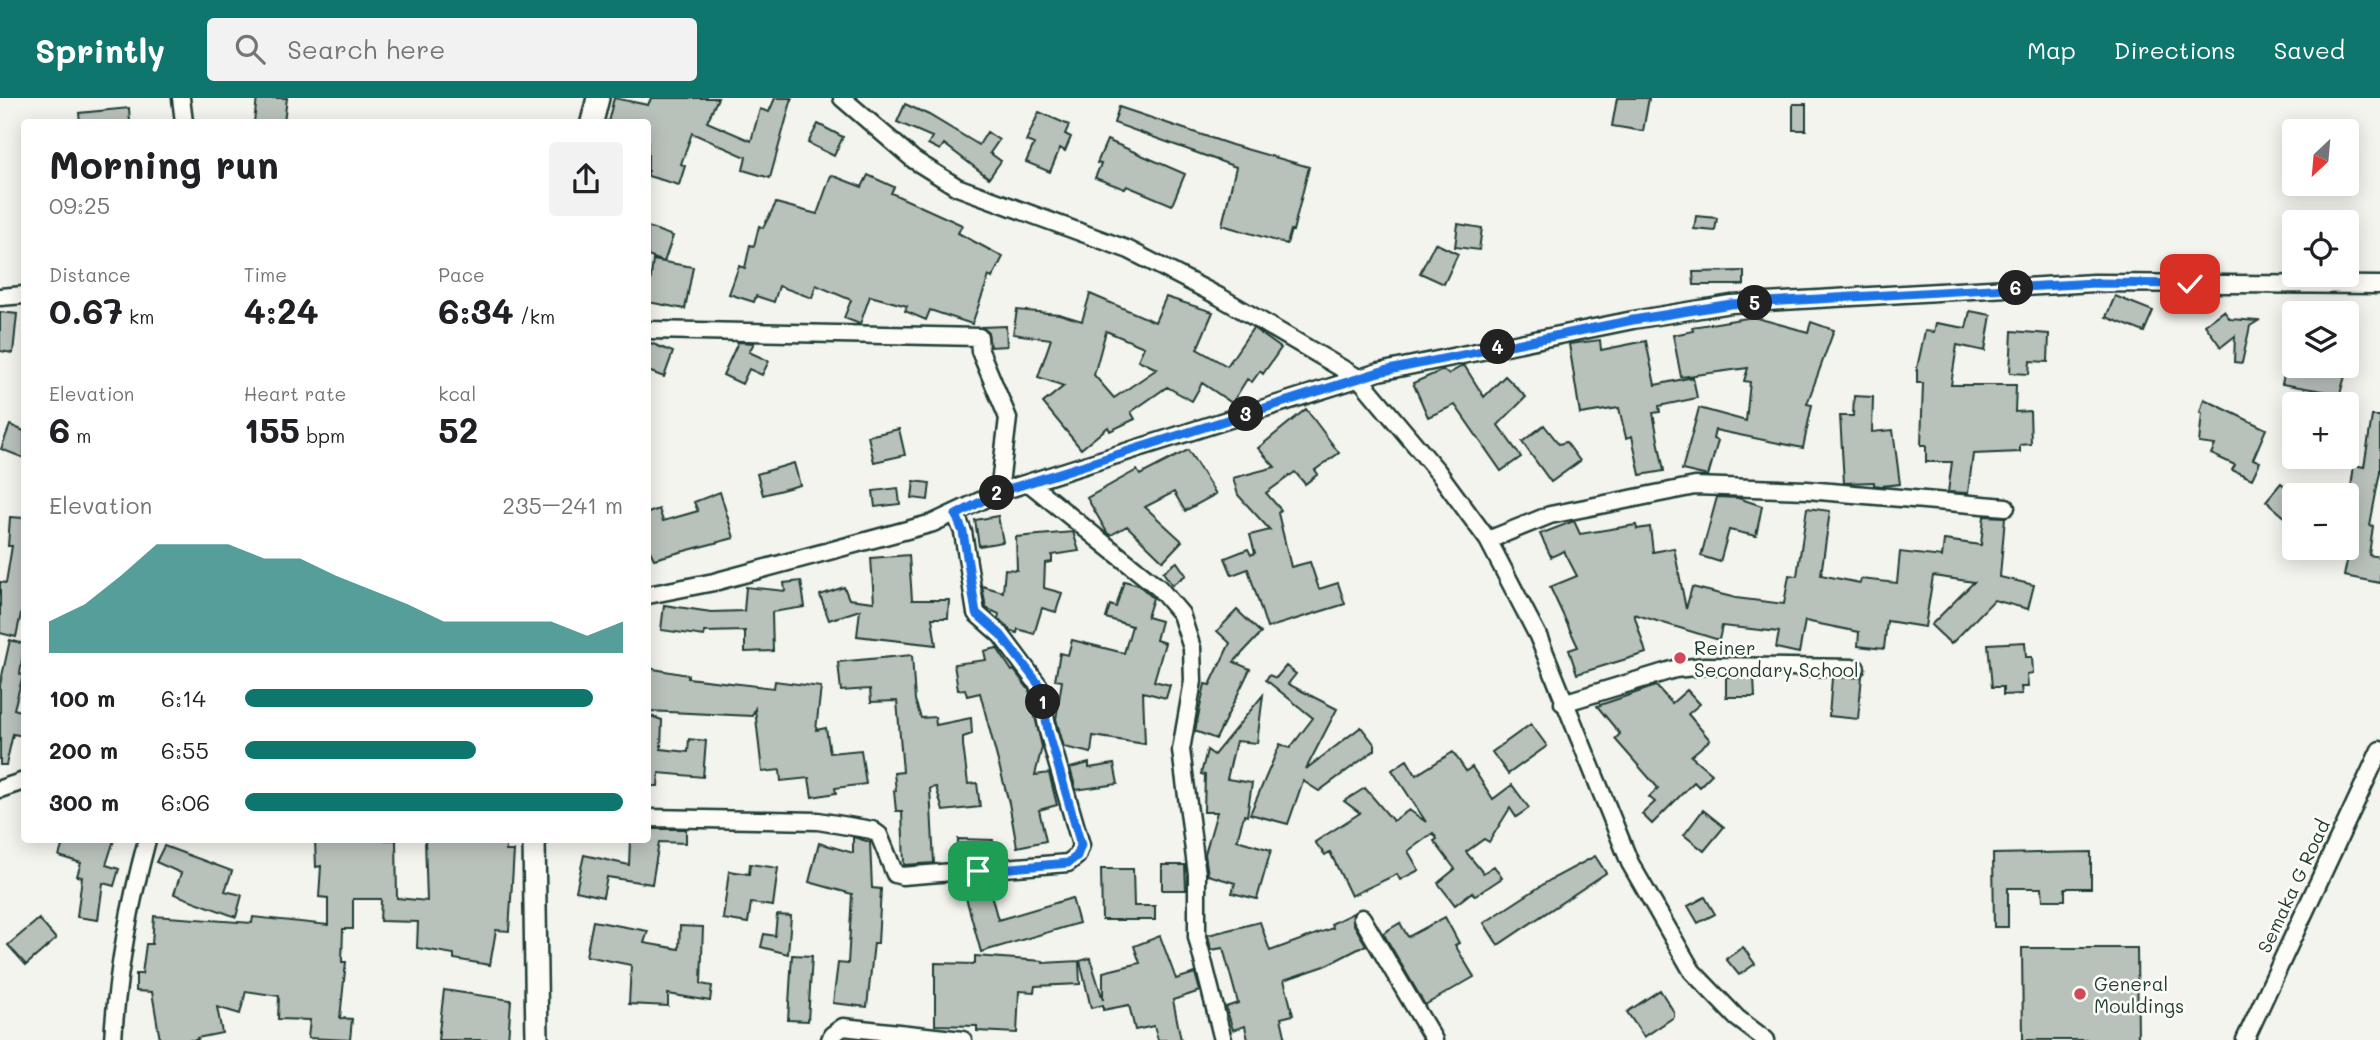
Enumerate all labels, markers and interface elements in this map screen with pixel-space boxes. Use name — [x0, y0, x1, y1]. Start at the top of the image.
search box — [207, 18, 697, 81]
text: Sprintly — [35, 28, 165, 71]
icon: search — [231, 30, 269, 68]
text: Search here — [287, 32, 445, 66]
text: Map — [2027, 34, 2076, 65]
text: Directions — [2114, 34, 2236, 65]
text: Saved — [2274, 34, 2345, 65]
north arrow — [2282, 119, 2359, 196]
map controls — [2282, 119, 2359, 560]
text: Morning run — [49, 139, 279, 189]
button: share — [549, 142, 623, 216]
text: 09:25 — [49, 190, 110, 220]
button: locate — [2282, 210, 2359, 287]
pin — [2160, 254, 2220, 314]
text: Distance — [49, 262, 131, 287]
text: Time — [244, 262, 287, 287]
text: Pace — [438, 262, 485, 287]
icon: check — [2171, 265, 2209, 303]
pin: 6 — [1998, 270, 2034, 306]
text: 6 — [2010, 275, 2021, 300]
pin: 5 — [1738, 286, 1772, 320]
text: 0.67 — [49, 287, 123, 333]
text: 4:24 — [244, 287, 319, 333]
text: 6:34 — [438, 287, 514, 333]
text: 5 — [1749, 290, 1760, 315]
button: layers — [2282, 301, 2359, 378]
text: km — [123, 304, 154, 329]
text: /km — [514, 304, 555, 329]
pin: 4 — [1480, 330, 1516, 364]
text: 4 — [1491, 334, 1504, 359]
text: Elevation — [49, 381, 134, 406]
text: Heart rate — [244, 381, 346, 406]
text: kcal — [438, 381, 476, 406]
button: + — [2282, 392, 2359, 469]
pin: 3 — [1228, 396, 1264, 432]
text: 3 — [1240, 401, 1251, 426]
text: 6 — [49, 406, 70, 452]
text: 155 — [244, 406, 300, 452]
text: 52 — [438, 406, 478, 452]
text: m — [70, 423, 91, 448]
text: bpm — [300, 423, 345, 448]
pin: 2 — [979, 476, 1014, 510]
text: 2 — [991, 480, 1002, 505]
button: − — [2282, 483, 2359, 560]
text: Elevation — [49, 490, 152, 520]
text: 235–241 m — [502, 490, 623, 520]
place label: Reiner Secondary School — [1694, 635, 1859, 682]
marker: Reiner Secondary School — [1672, 650, 1688, 666]
text: 100 m — [49, 683, 115, 713]
text: 6:14 — [161, 683, 206, 713]
pin: 1 — [1026, 684, 1060, 720]
text: 1 — [1038, 689, 1047, 714]
text: 200 m — [49, 735, 118, 765]
text: 6:55 — [161, 735, 209, 765]
text: 300 m — [49, 787, 119, 817]
text: 6:06 — [161, 787, 210, 817]
street label: Semaka G Road — [2251, 815, 2335, 957]
pin — [948, 841, 1008, 901]
icon: arrive — [959, 852, 997, 890]
place label: General Mouldings — [2094, 971, 2184, 1018]
marker: General Mouldings — [2072, 986, 2088, 1002]

